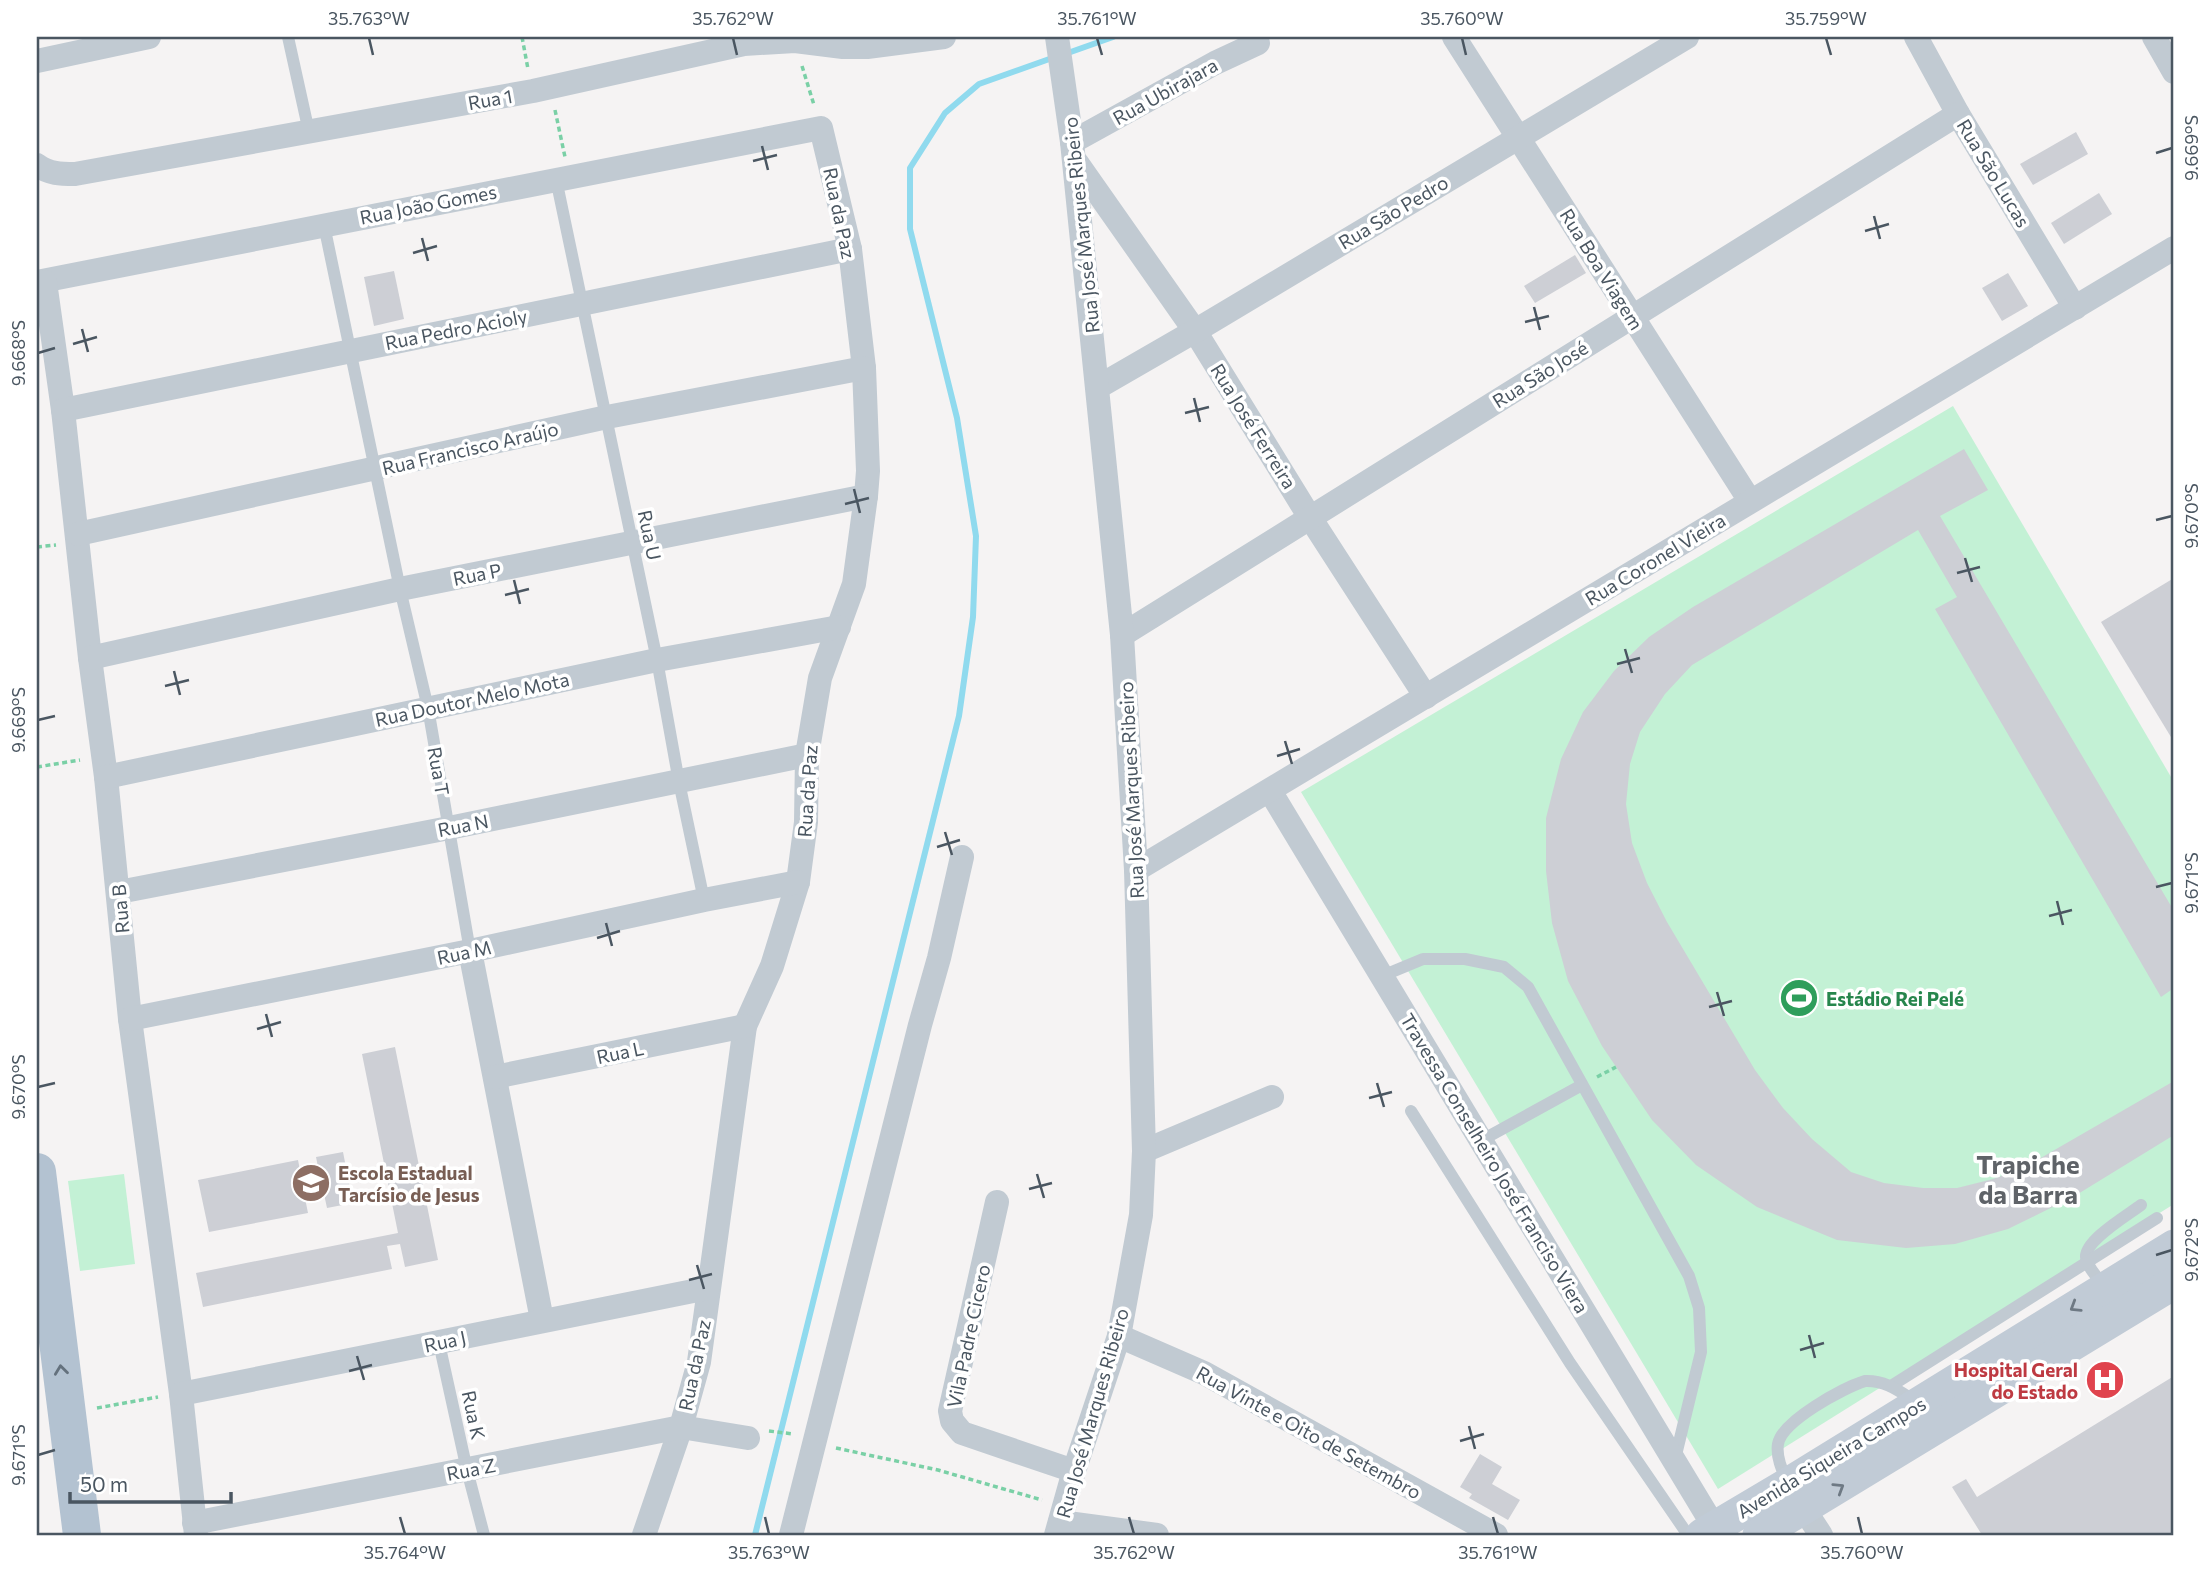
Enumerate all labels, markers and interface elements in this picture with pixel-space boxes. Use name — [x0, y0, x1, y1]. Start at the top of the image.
text: 35.763°W — [328, 7, 410, 29]
text: 35.762°W — [692, 7, 774, 29]
text: 35.761°W — [1057, 7, 1137, 29]
text: 35.760°W — [1420, 7, 1504, 29]
text: 35.759°W — [1785, 7, 1867, 29]
street label: Rua Ubirajara — [1109, 53, 1221, 129]
street label: Rua 1 — [466, 84, 514, 114]
street label: Rua São Lucas — [1953, 115, 2035, 231]
text: 9.669°S — [2180, 115, 2202, 181]
street label: Rua José Marques Ribeiro — [1058, 116, 1104, 334]
street label: Rua da Paz — [819, 165, 861, 261]
street label: Rua São Pedro — [1334, 170, 1452, 254]
street label: Rua João Gomes — [358, 179, 498, 229]
street label: Rua Boa Viagem — [1556, 204, 1648, 334]
street label: Rua Pedro Acioly — [383, 304, 529, 354]
text: 9.668°S — [7, 320, 29, 386]
street label: Rua São José — [1488, 336, 1592, 412]
street label: Rua José Ferreira — [1206, 359, 1302, 493]
street label: Rua Francisco Araújo — [380, 417, 560, 479]
text: 9.670°S — [2180, 483, 2202, 549]
street label: Rua U — [633, 508, 667, 562]
street label: Rua Coronel Vieira — [1581, 508, 1729, 610]
street label: Rua P — [451, 558, 503, 590]
street label: Rua Doutor Melo Mota — [373, 667, 571, 731]
street label: Rua José Marques Ribeiro — [1114, 681, 1148, 899]
text: 9.669°S — [7, 687, 29, 753]
street label: Rua da Paz — [792, 744, 822, 838]
street label: Rua T — [423, 745, 455, 797]
street label: Rua N — [436, 809, 490, 841]
text: 9.671°S — [2180, 852, 2202, 914]
street label: Rua B — [106, 884, 134, 934]
street label: Rua M — [435, 935, 493, 969]
sports icon: Estádio Rei Pelé — [1778, 977, 1820, 1019]
place label: Estádio Rei Pelé — [1826, 987, 1964, 1010]
street label: Travessa Conselheiro José Franciso Viera — [1396, 1009, 1594, 1317]
street label: Rua L — [594, 1036, 646, 1068]
text: 9.670°S — [7, 1054, 29, 1120]
district label: Trapiche da Barra — [1976, 1148, 2080, 1209]
place label: Escola Estadual Tarcísio de Jesus — [338, 1161, 480, 1206]
school or university icon: Escola Estadual Tarcísio de Jesus — [290, 1162, 332, 1204]
text: 9.672°S — [2180, 1218, 2202, 1282]
street label: Vila Padre Cicero — [942, 1262, 994, 1410]
one-way arrow — [2069, 1299, 2082, 1312]
street label: Rua José Marques Ribeiro — [1051, 1305, 1133, 1521]
street label: Rua da Paz — [673, 1317, 715, 1413]
street label: Rua J — [422, 1325, 468, 1357]
place label: Hospital Geral do Estado — [1954, 1358, 2078, 1403]
hospital icon: Hospital Geral do Estado — [2084, 1359, 2126, 1401]
street label: Rua Vinte e Oito de Setembro — [1193, 1361, 1425, 1503]
one-way arrow — [54, 1364, 69, 1376]
street label: Rua K — [458, 1388, 490, 1442]
street label: Avenida Siqueira Campos — [1732, 1391, 1930, 1523]
text: 9.671°S — [7, 1424, 29, 1486]
street label: Rua Z — [444, 1453, 498, 1485]
scale bar — [70, 1460, 231, 1504]
text: 50 m — [80, 1471, 128, 1496]
one-way arrow — [1831, 1483, 1844, 1496]
text: 35.764°W — [364, 1541, 446, 1563]
text: 35.763°W — [728, 1541, 810, 1563]
text: 35.762°W — [1093, 1541, 1175, 1563]
text: 35.761°W — [1458, 1541, 1538, 1563]
text: 35.760°W — [1820, 1541, 1904, 1563]

